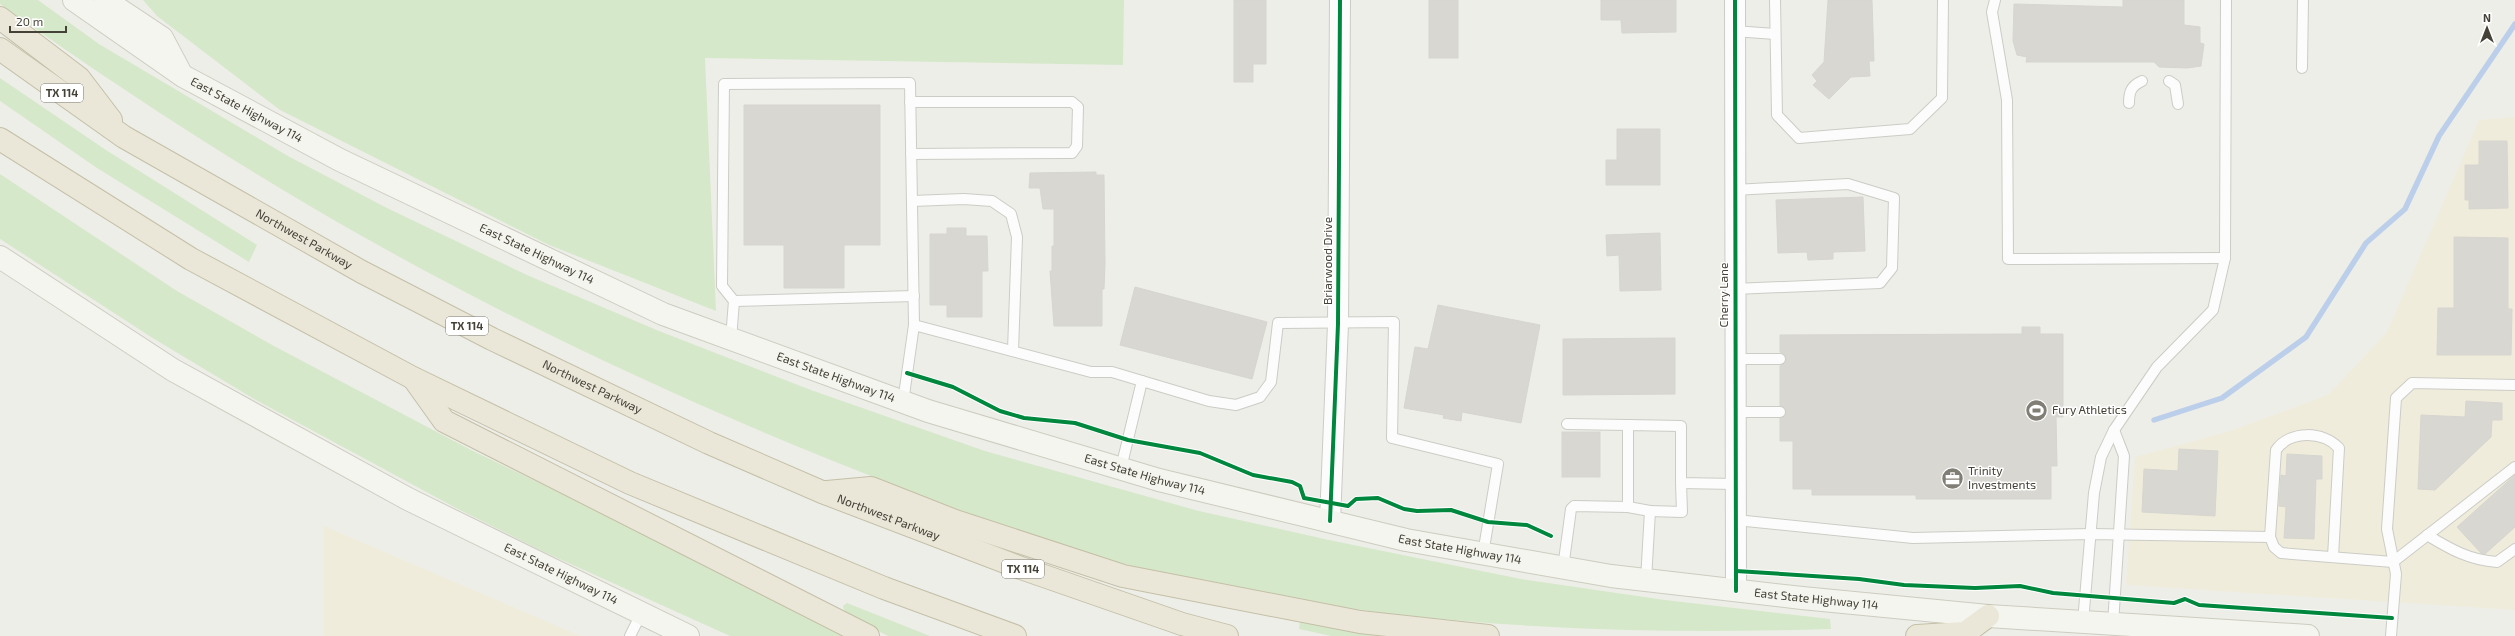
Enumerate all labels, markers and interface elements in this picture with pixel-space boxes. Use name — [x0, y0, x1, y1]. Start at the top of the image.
scale bar — [10, 8, 66, 34]
north arrow — [2467, 8, 2507, 48]
text: N — [2483, 11, 2491, 24]
text: 20 m — [16, 14, 43, 28]
street label: East State Highway 114 — [189, 73, 306, 145]
road number: TX 114 — [41, 84, 83, 102]
street label: Northwest Parkway — [254, 205, 356, 271]
street label: Briarwood Drive — [1320, 217, 1334, 305]
street label: East State Highway 114 — [478, 220, 597, 286]
street label: Cherry Lane — [1716, 263, 1730, 327]
road number: TX 114 — [446, 317, 488, 335]
street label: East State Highway 114 — [775, 348, 898, 404]
street label: Northwest Parkway — [541, 356, 645, 416]
sports icon: Fury Athletics — [2023, 397, 2049, 423]
place label: Fury Athletics — [2052, 402, 2127, 416]
street label: East State Highway 114 — [1083, 450, 1207, 497]
place label: Trinity Investments — [1968, 463, 2036, 491]
office icon: Trinity Investments — [1939, 465, 1965, 491]
street label: Northwest Parkway — [836, 491, 943, 543]
street label: East State Highway 114 — [1397, 530, 1523, 566]
street label: East State Highway 114 — [502, 539, 621, 607]
road number: TX 114 — [1002, 560, 1044, 578]
street label: East State Highway 114 — [1753, 585, 1879, 611]

